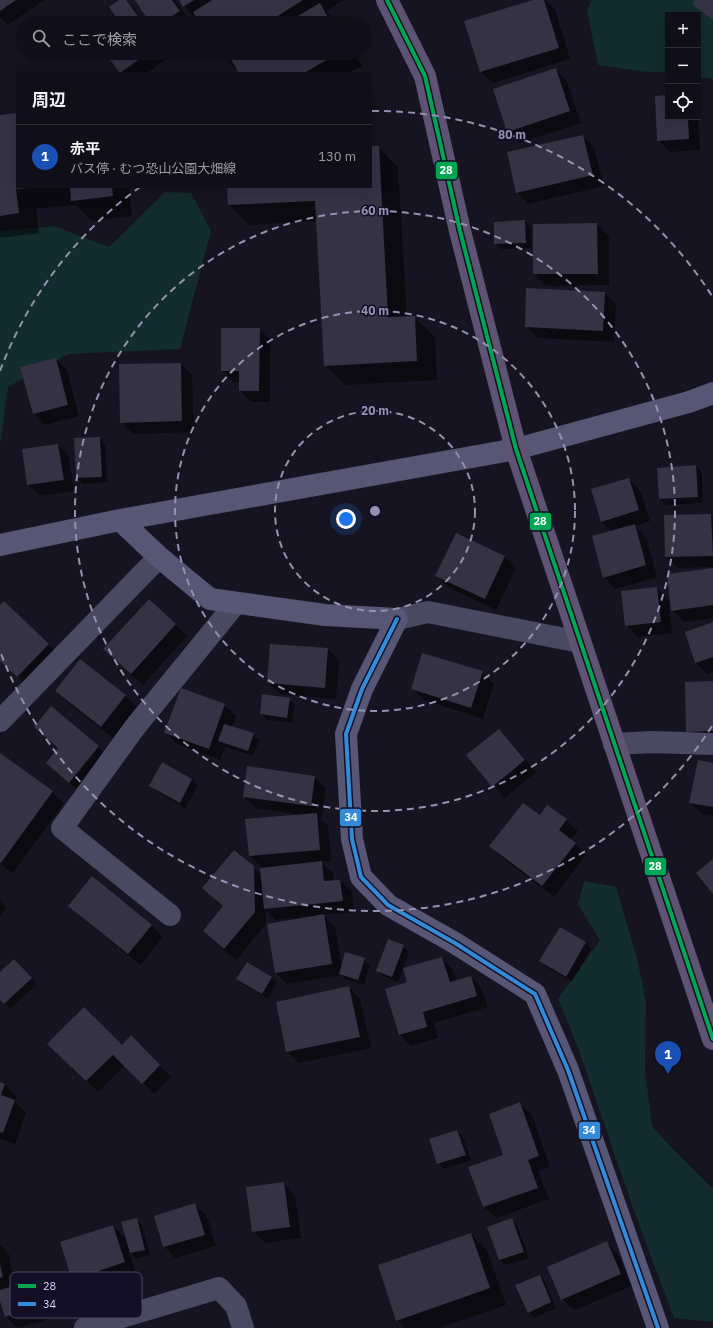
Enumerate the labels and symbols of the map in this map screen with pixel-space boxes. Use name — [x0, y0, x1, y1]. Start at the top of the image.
text: 80 m — [498, 127, 526, 142]
line badge: 28 — [435, 161, 458, 180]
text: 28 — [439, 163, 453, 177]
text: 60 m — [361, 203, 389, 218]
text: 40 m — [361, 303, 389, 318]
text: 20 m — [361, 403, 389, 418]
centre of rings — [368, 504, 382, 518]
your location — [336, 509, 356, 529]
line badge: 28 — [529, 512, 552, 531]
text: 28 — [533, 514, 547, 528]
line badge: 34 — [339, 808, 362, 827]
text: 34 — [344, 810, 358, 824]
line badge: 28 — [644, 857, 667, 876]
text: 28 — [648, 859, 662, 873]
pin: 1 — [655, 1041, 681, 1074]
line badge: 34 — [578, 1121, 601, 1140]
text: 34 — [582, 1123, 596, 1137]
legend — [10, 1272, 142, 1318]
text: 28 — [43, 1279, 56, 1293]
text: 34 — [43, 1297, 57, 1311]

